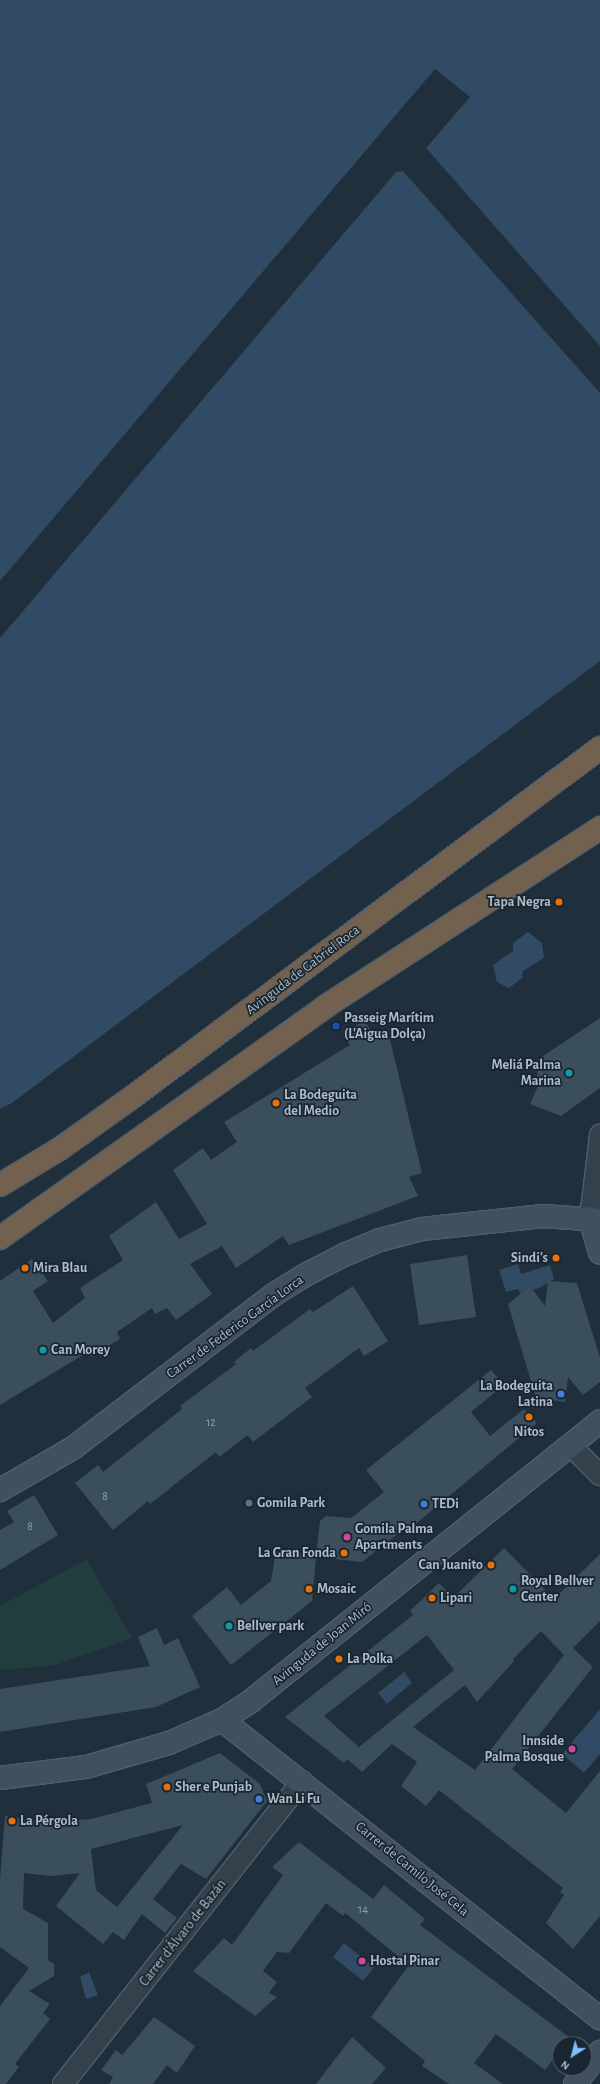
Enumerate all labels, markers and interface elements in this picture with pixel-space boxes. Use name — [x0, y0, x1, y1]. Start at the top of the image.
place label: Tapa Negra — [488, 894, 551, 910]
marker: Tapa Negra — [554, 897, 564, 907]
street label: Avinguda de Gabriel Roca — [243, 922, 363, 1018]
place label: Passeig Marítim (L'Aigua Dolça) — [344, 1010, 434, 1042]
marker: Passeig Marítim (L'Aigua Dolça) — [331, 1021, 341, 1031]
place label: Meliá Palma Marina — [491, 1057, 561, 1090]
marker: Meliá Palma Marina — [564, 1068, 574, 1078]
place label: La Bodeguita del Medio — [284, 1087, 357, 1120]
marker: La Bodeguita del Medio — [271, 1098, 281, 1108]
place label: Sindi's — [511, 1250, 548, 1266]
marker: Sindi's — [551, 1253, 561, 1263]
place label: Mira Blau — [33, 1260, 87, 1276]
marker: Mira Blau — [20, 1263, 30, 1273]
street label: Carrer de Federico García Lorca — [163, 1272, 307, 1382]
place label: Can Morey — [51, 1342, 110, 1358]
marker: Can Morey — [38, 1345, 48, 1355]
place label: La Bodeguita Latina — [480, 1378, 553, 1410]
marker: La Bodeguita Latina — [556, 1389, 566, 1399]
marker: Nitos — [524, 1412, 534, 1422]
house number: 12 — [206, 1416, 216, 1430]
place label: Nitos — [514, 1424, 544, 1440]
house number: 8 — [102, 1490, 108, 1504]
place label: Gomila Park — [257, 1495, 325, 1511]
place label: TEDi — [432, 1496, 459, 1512]
marker: Gomila Park — [244, 1498, 254, 1508]
marker: TEDi — [419, 1499, 429, 1509]
house number: 8 — [27, 1520, 33, 1534]
place label: Gomila Palma Apartments — [355, 1521, 433, 1554]
marker: Gomila Palma Apartments — [342, 1532, 352, 1542]
place label: La Gran Fonda — [258, 1545, 336, 1561]
marker: La Gran Fonda — [339, 1548, 349, 1558]
place label: Can Juanito — [418, 1557, 483, 1573]
marker: Can Juanito — [486, 1560, 496, 1570]
place label: Royal Bellver Center — [521, 1573, 594, 1606]
place label: Mosaic — [317, 1581, 356, 1597]
marker: Mosaic — [304, 1584, 314, 1594]
marker: Royal Bellver Center — [508, 1584, 518, 1594]
place label: Lipari — [440, 1590, 472, 1606]
marker: Lipari — [427, 1593, 437, 1603]
street label: Avinguda de Joan Miró — [269, 1599, 375, 1689]
place label: Bellver park — [237, 1618, 304, 1634]
marker: Bellver park — [224, 1621, 234, 1631]
place label: La Polka — [347, 1651, 393, 1667]
marker: La Polka — [334, 1654, 344, 1664]
place label: Innside Palma Bosque — [485, 1733, 564, 1766]
marker: Innside Palma Bosque — [567, 1744, 577, 1754]
place label: Sher e Punjab — [175, 1779, 252, 1795]
marker: Sher e Punjab — [162, 1782, 172, 1792]
place label: Wan Li Fu — [267, 1791, 320, 1807]
marker: Wan Li Fu — [254, 1794, 264, 1804]
place label: La Pérgola — [20, 1813, 78, 1829]
marker: La Pérgola — [7, 1816, 17, 1826]
street label: Carrer de Camilo José Cela — [352, 1818, 472, 1920]
street label: Carrer d'Álvaro de Bazán — [136, 1876, 230, 1990]
house number: 14 — [358, 1903, 368, 1917]
place label: Hostal Pinar — [370, 1953, 439, 1969]
marker: Hostal Pinar — [357, 1956, 367, 1966]
north arrow — [552, 2036, 592, 2076]
text: N — [559, 2059, 572, 2072]

